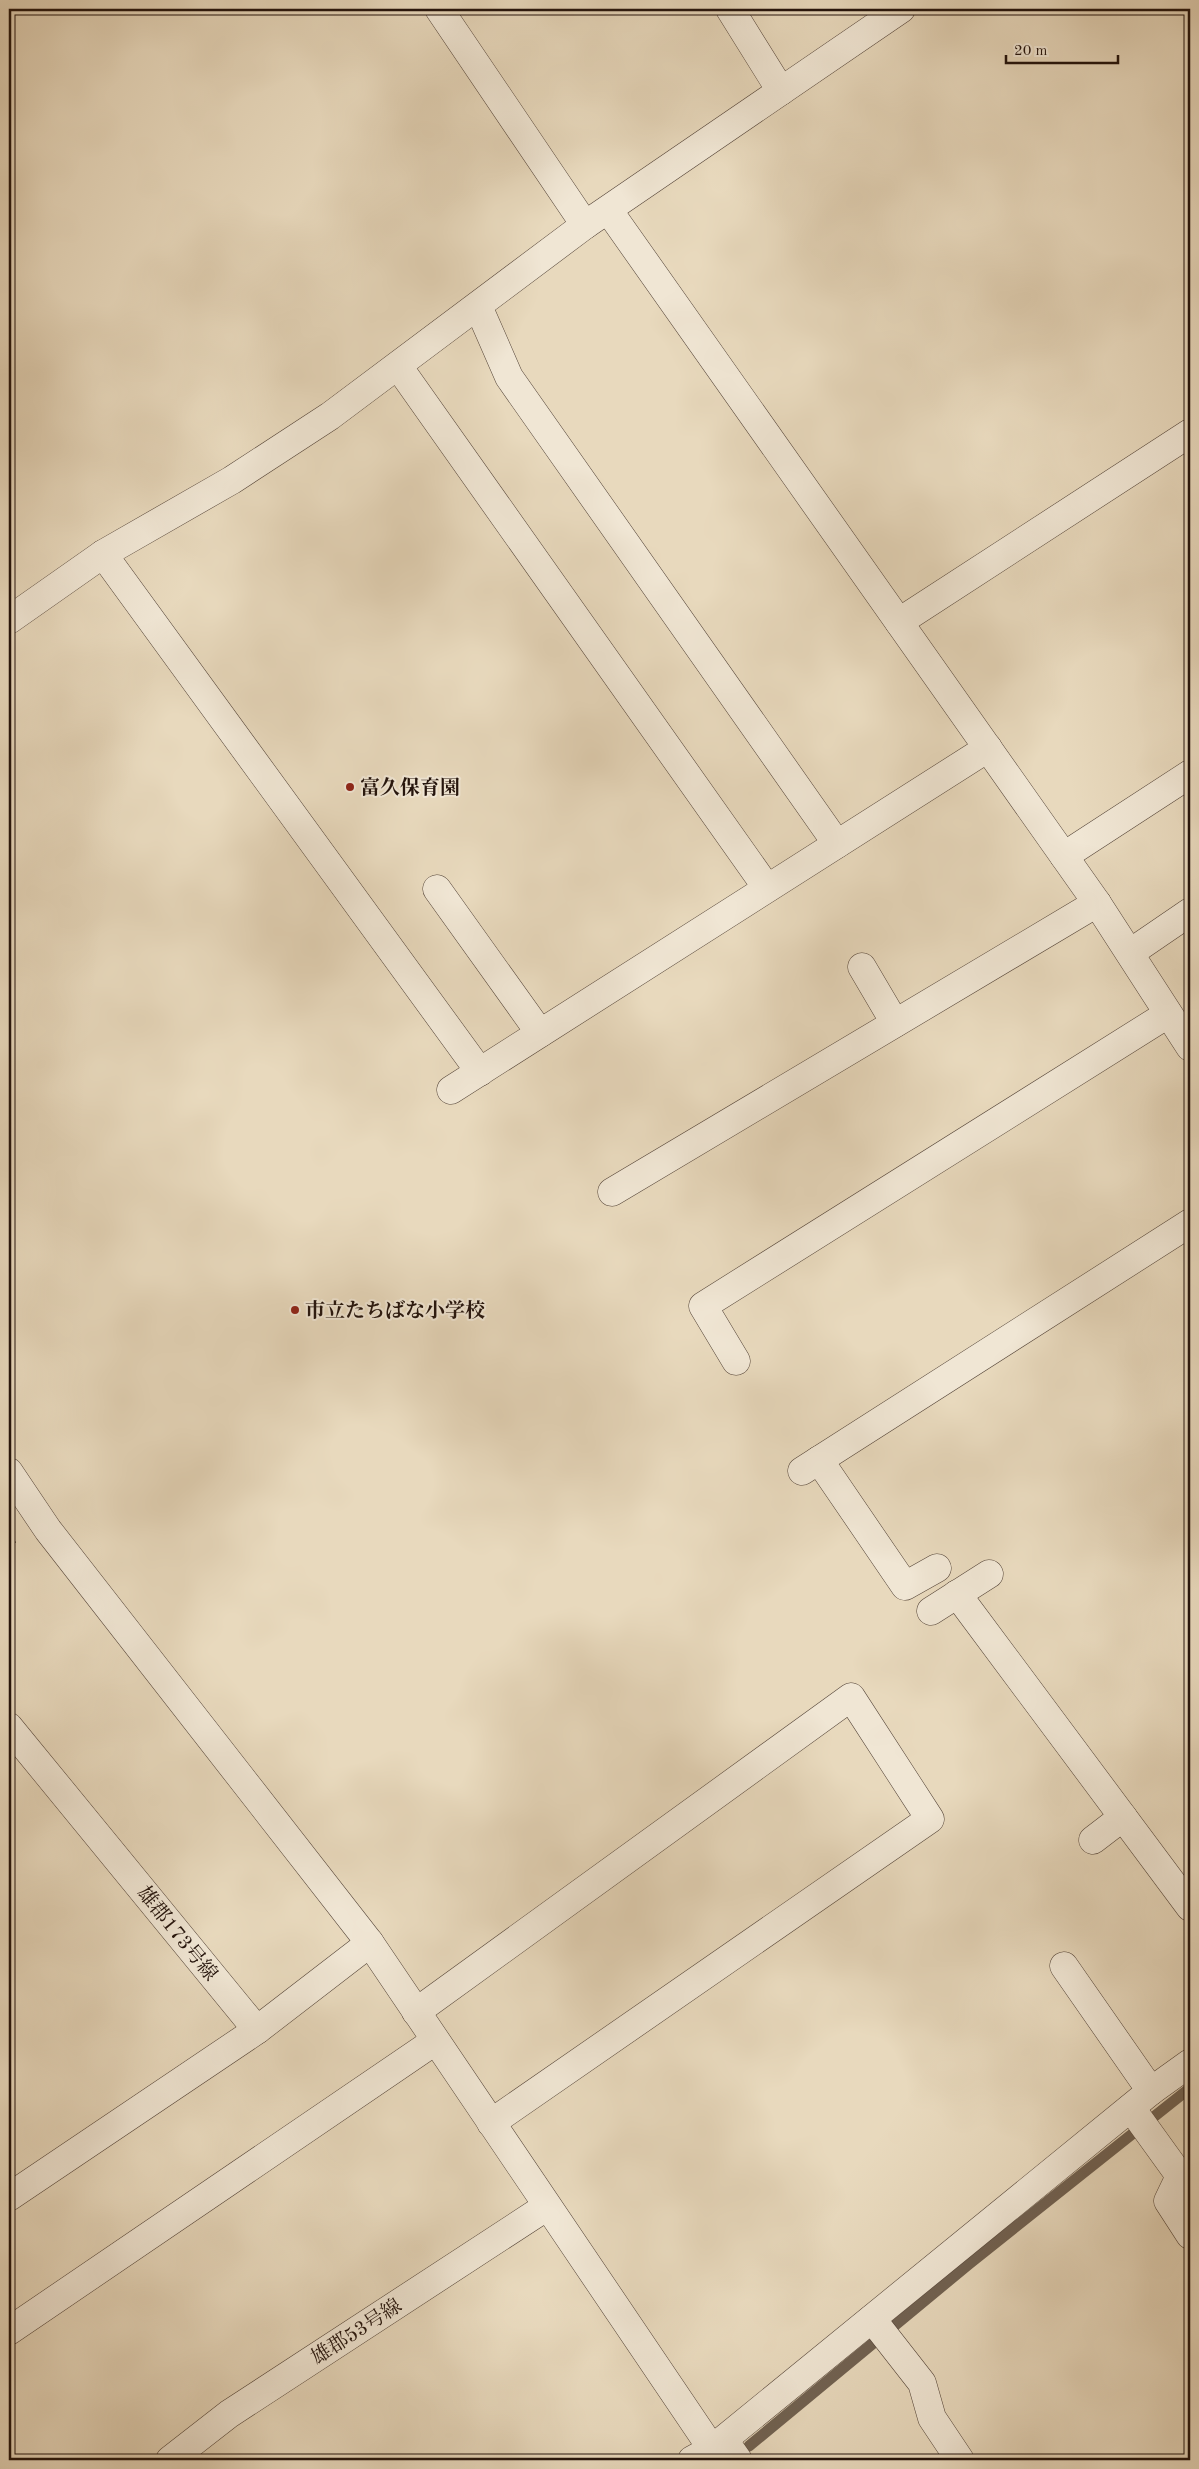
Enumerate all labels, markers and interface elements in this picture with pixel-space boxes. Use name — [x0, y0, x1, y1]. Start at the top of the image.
scale bar — [1006, 32, 1119, 64]
text: 20 m — [1014, 44, 1048, 59]
place label: 富久保育園 — [360, 776, 460, 799]
marker: 富久保育園 — [344, 781, 356, 793]
place label: 市立たちばな小学校 — [305, 1299, 485, 1322]
marker: 市立たちばな小学校 — [289, 1304, 301, 1316]
street label: 雄郡173号線 — [133, 1882, 222, 1985]
street label: 雄郡53号線 — [307, 2295, 406, 2369]

